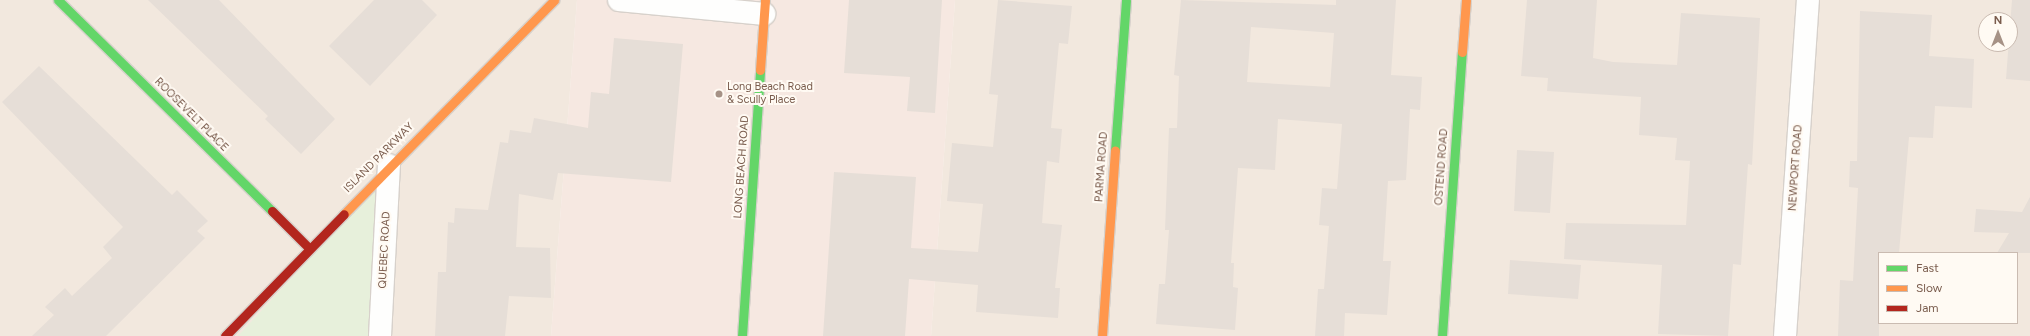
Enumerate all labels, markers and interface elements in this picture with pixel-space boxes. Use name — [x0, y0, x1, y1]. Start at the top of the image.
north arrow — [1978, 12, 2018, 52]
text: N — [1994, 14, 2002, 27]
street label: ROOSEVELT PLACE — [151, 75, 231, 155]
place label: Long Beach Road & Scully Place — [727, 81, 813, 107]
marker: Long Beach Road & Scully Place — [714, 89, 724, 99]
street label: LONG BEACH ROAD — [732, 115, 752, 219]
street label: ISLAND PARKWAY — [341, 120, 417, 196]
street label: NEWPORT ROAD — [1786, 124, 1806, 212]
street label: OSTEND ROAD — [1433, 128, 1451, 206]
street label: PARMA ROAD — [1093, 131, 1111, 203]
street label: QUEBEC ROAD — [376, 211, 394, 289]
legend — [1878, 252, 2018, 324]
text: Fast — [1916, 261, 1939, 275]
text: Slow — [1916, 281, 1942, 295]
text: Jam — [1916, 301, 1939, 315]

